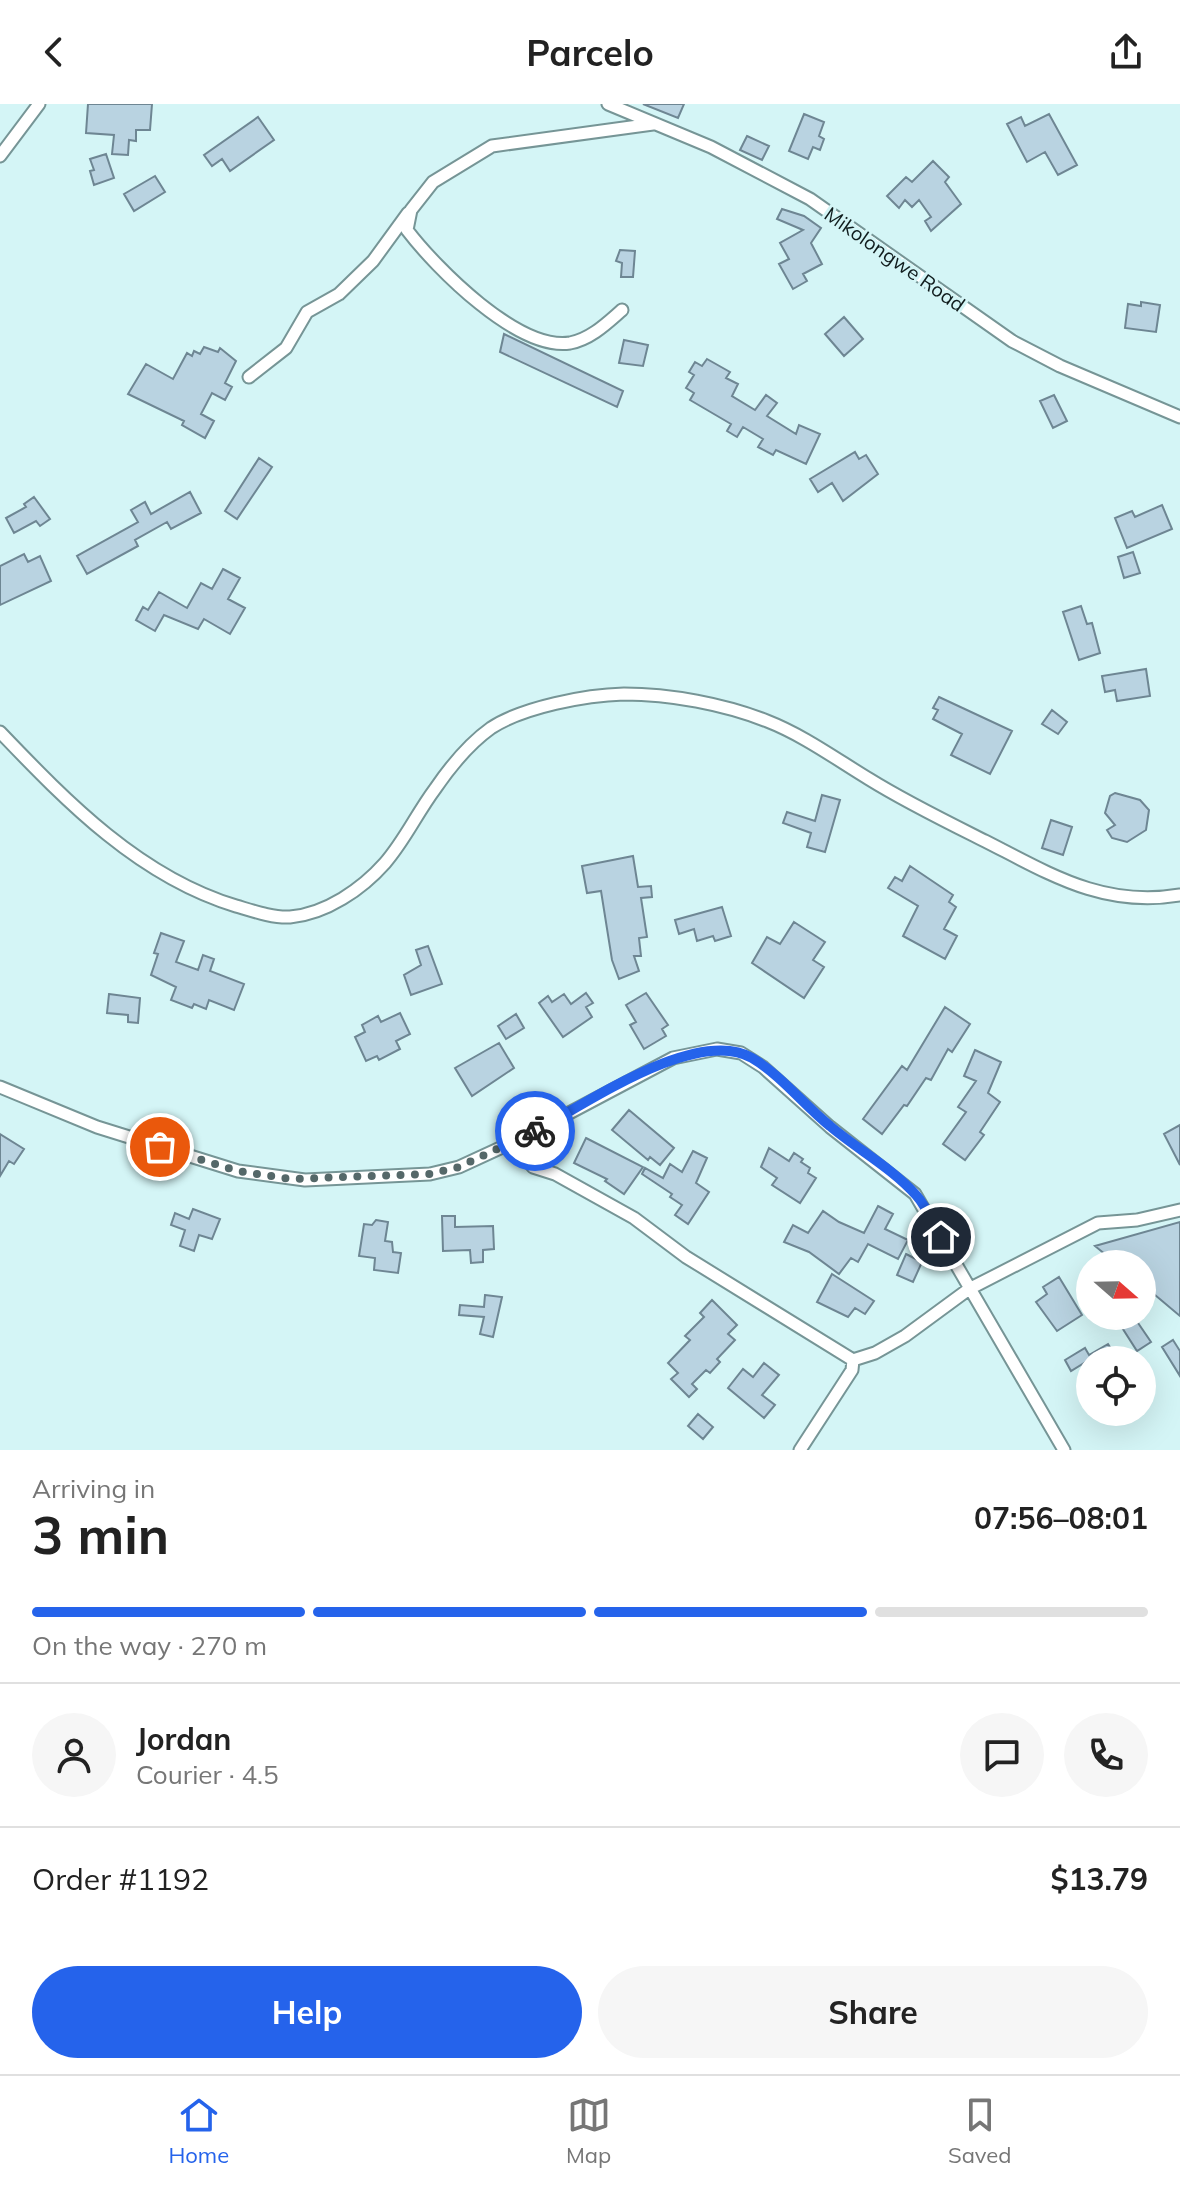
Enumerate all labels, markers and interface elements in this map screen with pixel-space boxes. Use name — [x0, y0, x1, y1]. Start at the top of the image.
icon: back — [32, 30, 76, 74]
text: Parcelo — [526, 30, 654, 75]
icon: share — [1104, 30, 1148, 74]
street label: Mikolongwe Road — [820, 201, 970, 317]
courier — [495, 1091, 575, 1171]
icon: bike — [513, 1109, 557, 1153]
pin — [126, 1113, 194, 1181]
icon: bag — [138, 1125, 182, 1169]
pin — [907, 1203, 975, 1271]
icon: home — [919, 1215, 963, 1259]
north arrow — [1076, 1250, 1156, 1330]
map controls — [1076, 1250, 1156, 1426]
button: locate — [1076, 1346, 1156, 1426]
text: Arriving in — [32, 1472, 155, 1505]
text: 07:56–08:01 — [974, 1499, 1148, 1537]
text: 3 min — [32, 1502, 169, 1567]
text: On the way · 270 m — [32, 1629, 267, 1662]
button: person — [32, 1713, 116, 1797]
button: chat — [960, 1713, 1044, 1797]
button: phone — [1064, 1713, 1148, 1797]
text: Jordan — [136, 1720, 231, 1758]
text: Courier · 4.5 — [136, 1758, 279, 1791]
text: Order #1192 — [32, 1860, 209, 1898]
text: $13.79 — [1051, 1860, 1148, 1898]
button: Help — [32, 1966, 582, 2058]
button: Share — [598, 1966, 1148, 2058]
tab: Home — [168, 2093, 229, 2169]
tab: Map — [566, 2093, 611, 2169]
tab: Saved — [948, 2093, 1012, 2169]

